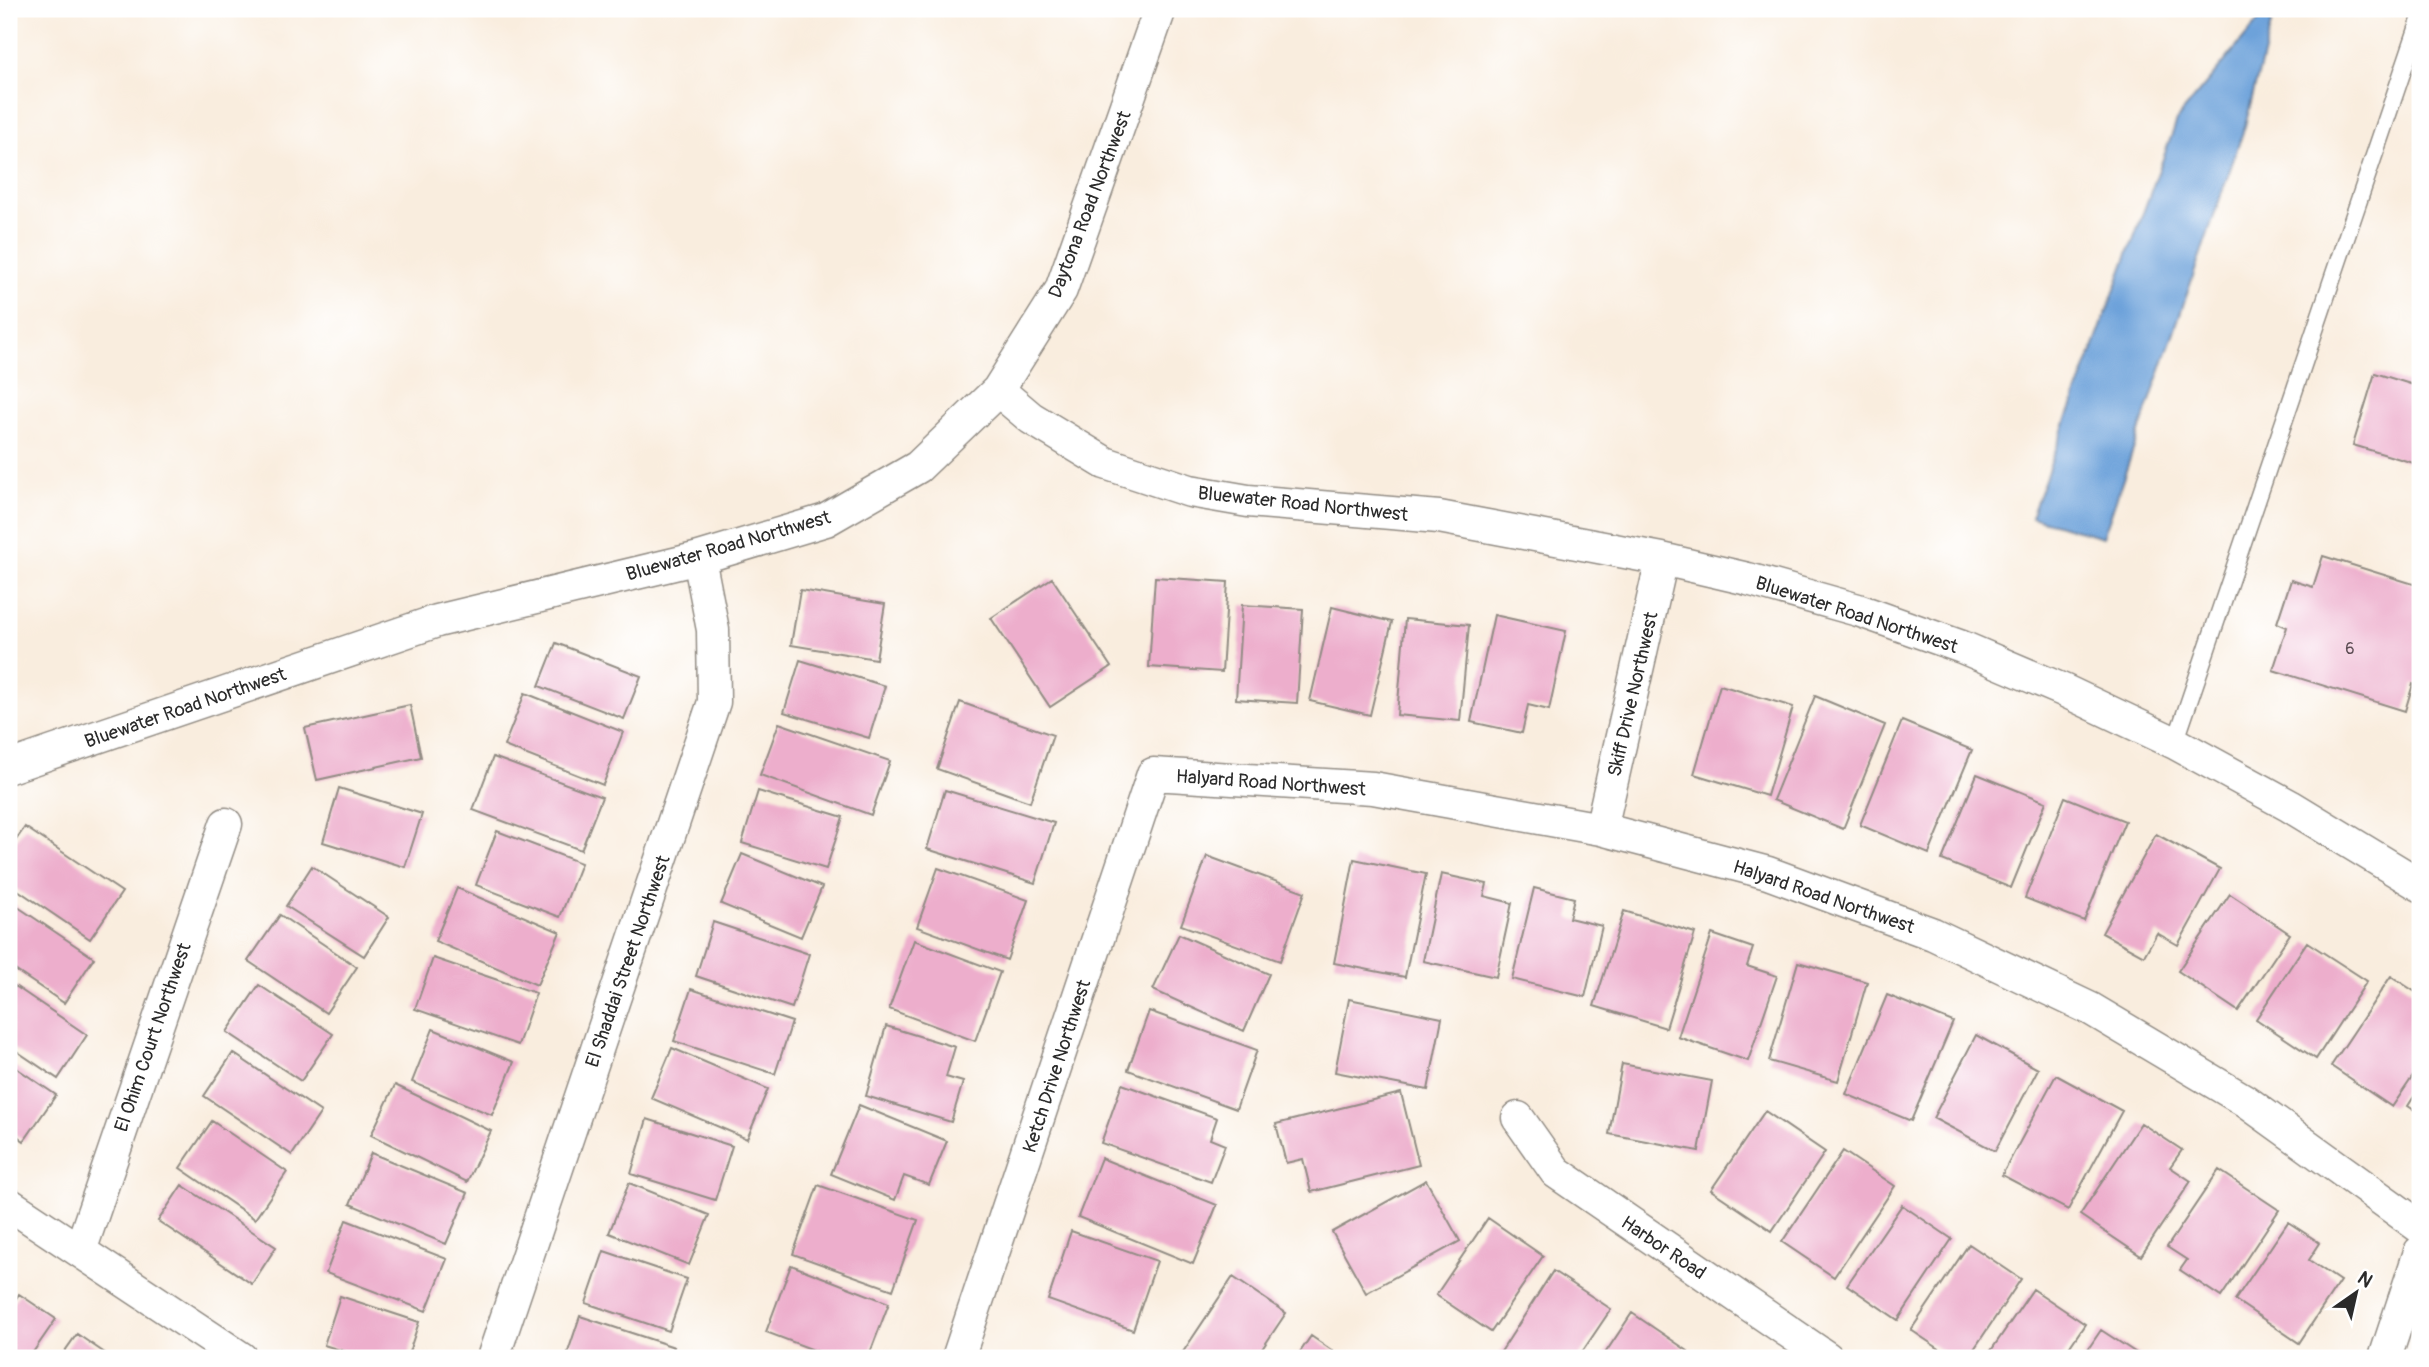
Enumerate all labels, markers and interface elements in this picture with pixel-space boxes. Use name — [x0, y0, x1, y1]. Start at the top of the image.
street label: Daytona Road Northwest — [1043, 107, 1137, 301]
street label: Bluewater Road Northwest — [1197, 481, 1410, 527]
street label: Bluewater Road Northwest — [623, 505, 834, 587]
street label: Bluewater Road Northwest — [1752, 571, 1961, 659]
street label: Skiff Drive Northwest — [1602, 609, 1664, 779]
house number: 6 — [2345, 639, 2355, 659]
street label: Bluewater Road Northwest — [81, 662, 290, 754]
street label: Halyard Road Northwest — [1175, 764, 1367, 802]
street label: El Shaddai Street Northwest — [580, 852, 676, 1071]
street label: Halyard Road Northwest — [1730, 855, 1918, 939]
street label: El Ohim Court Northwest — [109, 939, 197, 1135]
street label: Ketch Drive Northwest — [1018, 976, 1096, 1156]
street label: Harbor Road — [1616, 1211, 1711, 1285]
north arrow — [2320, 1258, 2390, 1328]
text: N — [2353, 1266, 2377, 1293]

